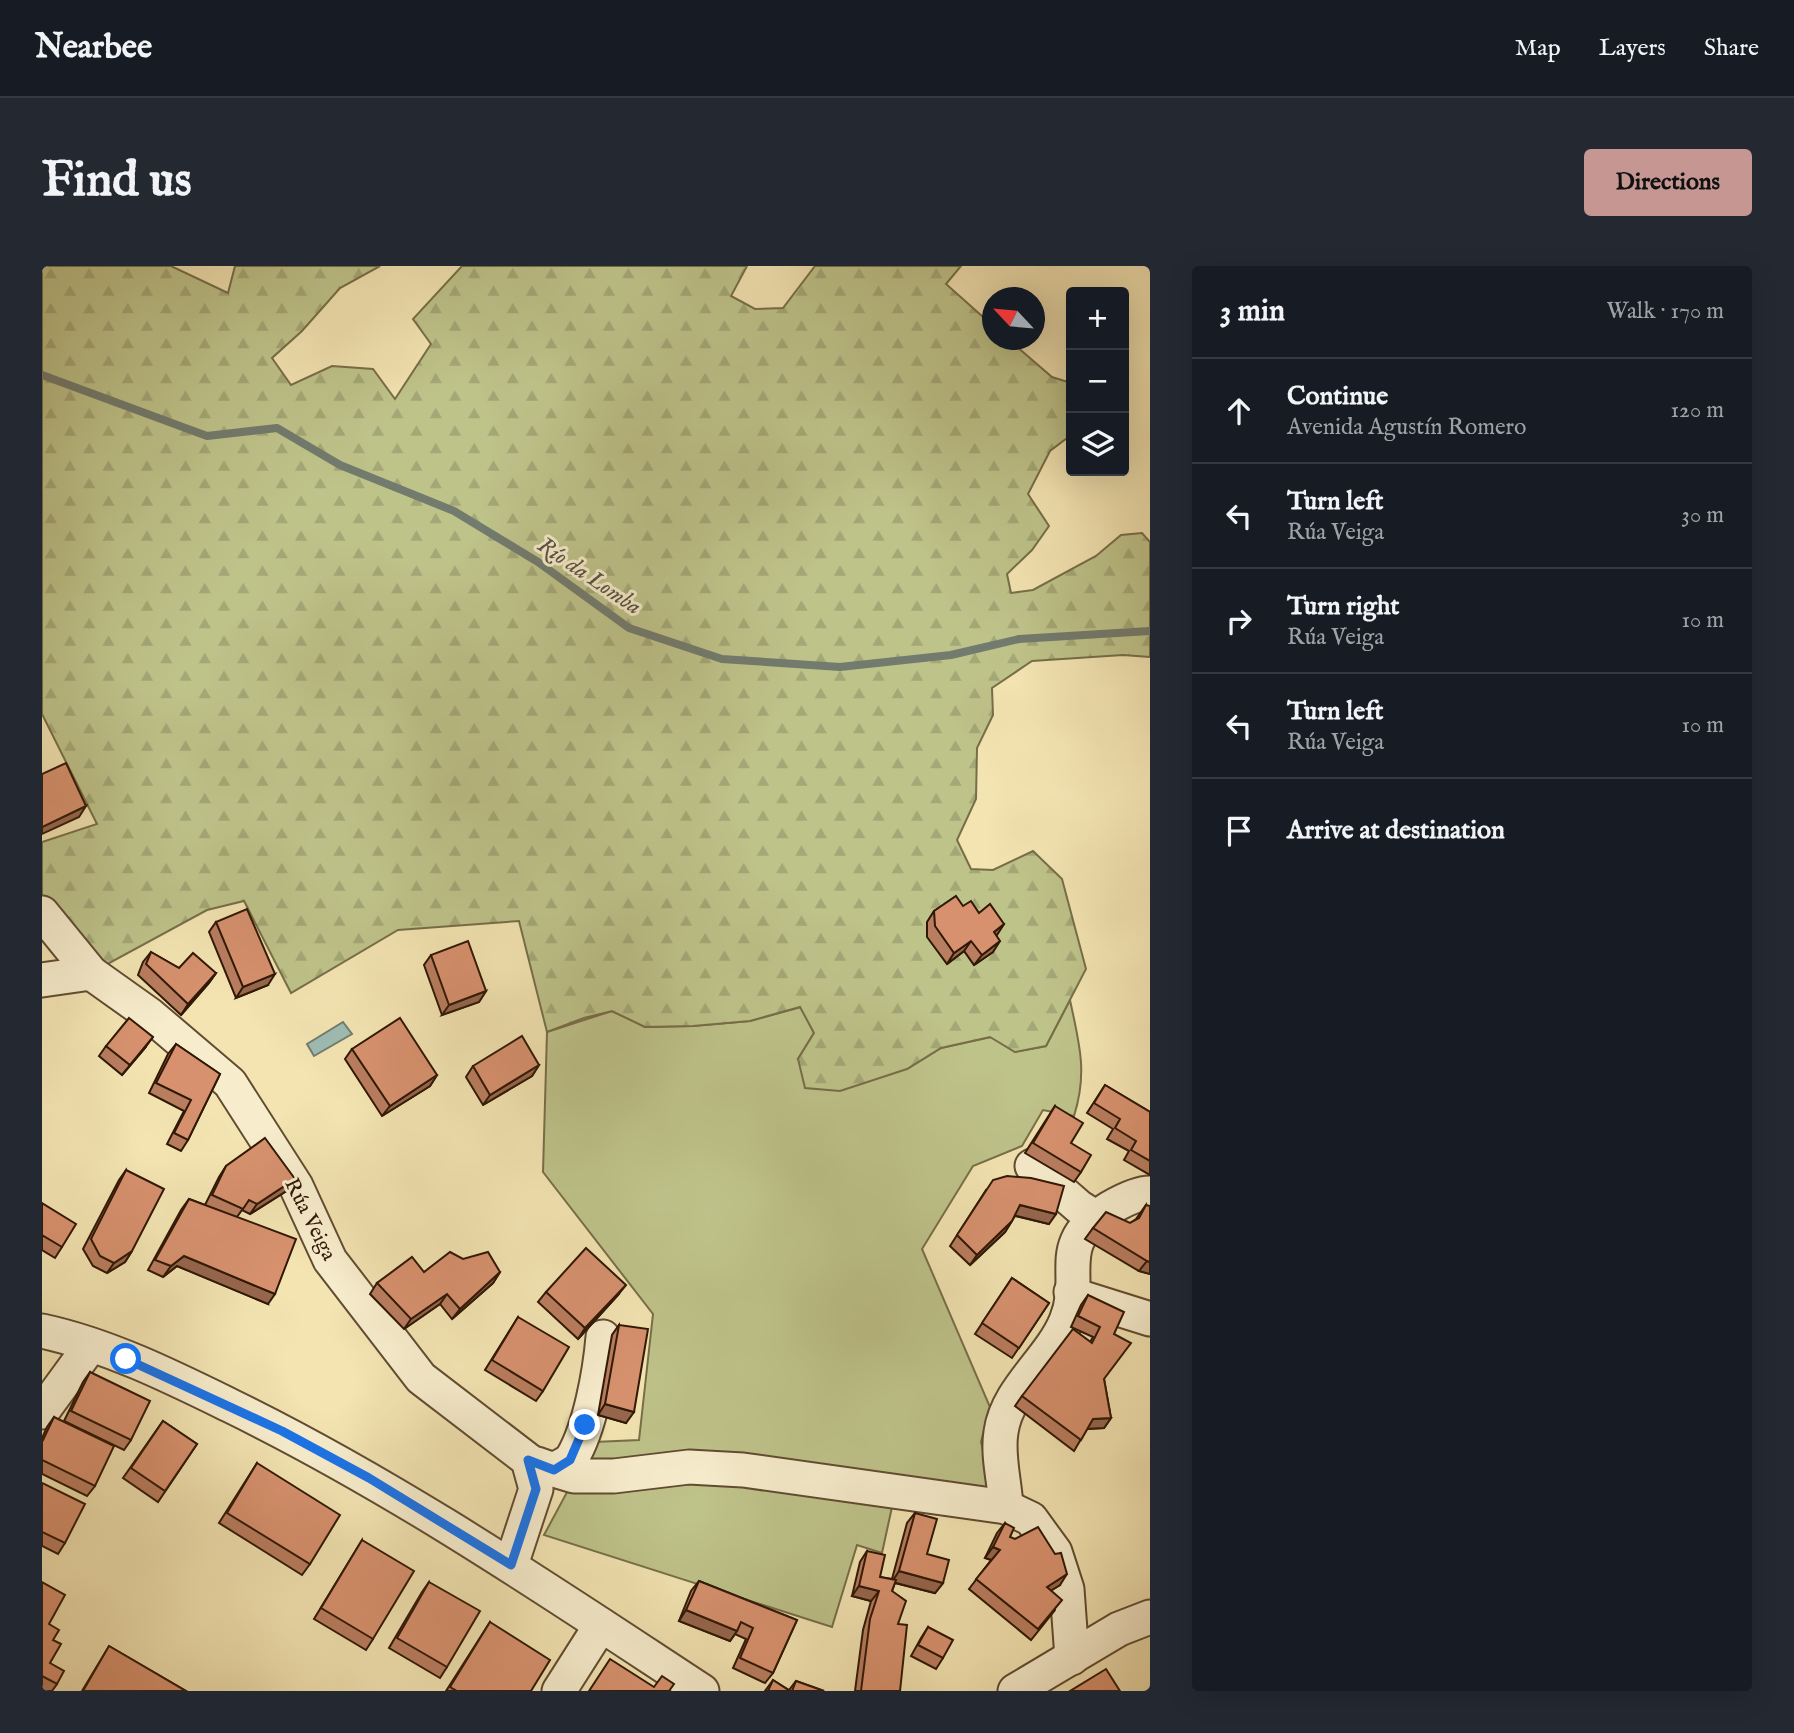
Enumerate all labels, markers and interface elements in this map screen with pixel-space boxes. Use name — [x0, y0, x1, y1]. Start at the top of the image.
text: Nearbee — [35, 27, 152, 69]
text: Map — [1515, 33, 1561, 64]
text: Layers — [1599, 33, 1666, 64]
text: Share — [1704, 33, 1759, 64]
button: Directions — [1584, 149, 1752, 216]
text: Find us — [42, 151, 192, 213]
north arrow — [982, 287, 1045, 350]
map controls — [1066, 287, 1129, 476]
button: + — [1066, 287, 1129, 350]
text: 3 min — [1220, 293, 1285, 331]
text: Walk · 170 m — [1606, 297, 1724, 326]
button: − — [1066, 350, 1129, 413]
text: Continue — [1287, 380, 1388, 413]
icon: ahead — [1220, 392, 1258, 430]
text: 120 m — [1671, 396, 1724, 425]
button: layers — [1066, 413, 1129, 476]
text: Avenida Agustín Romero — [1287, 413, 1526, 442]
text: Turn left — [1287, 485, 1384, 518]
icon: left — [1220, 497, 1258, 535]
text: 30 m — [1681, 501, 1724, 530]
text: Rúa Veiga — [1287, 518, 1384, 547]
water label: Río da Lomba — [532, 531, 647, 622]
text: Turn right — [1287, 590, 1400, 623]
icon: right — [1220, 602, 1258, 640]
text: 10 m — [1681, 606, 1724, 635]
text: Rúa Veiga — [1287, 623, 1384, 652]
text: Turn left — [1287, 695, 1384, 728]
icon: left — [1220, 707, 1258, 745]
text: 10 m — [1681, 711, 1724, 740]
text: Rúa Veiga — [1287, 728, 1384, 757]
icon: arrive — [1220, 812, 1258, 850]
text: Arrive at destination — [1287, 814, 1505, 847]
street label: Rúa Veiga — [277, 1174, 342, 1266]
route start — [110, 1343, 141, 1374]
route end — [569, 1409, 600, 1440]

